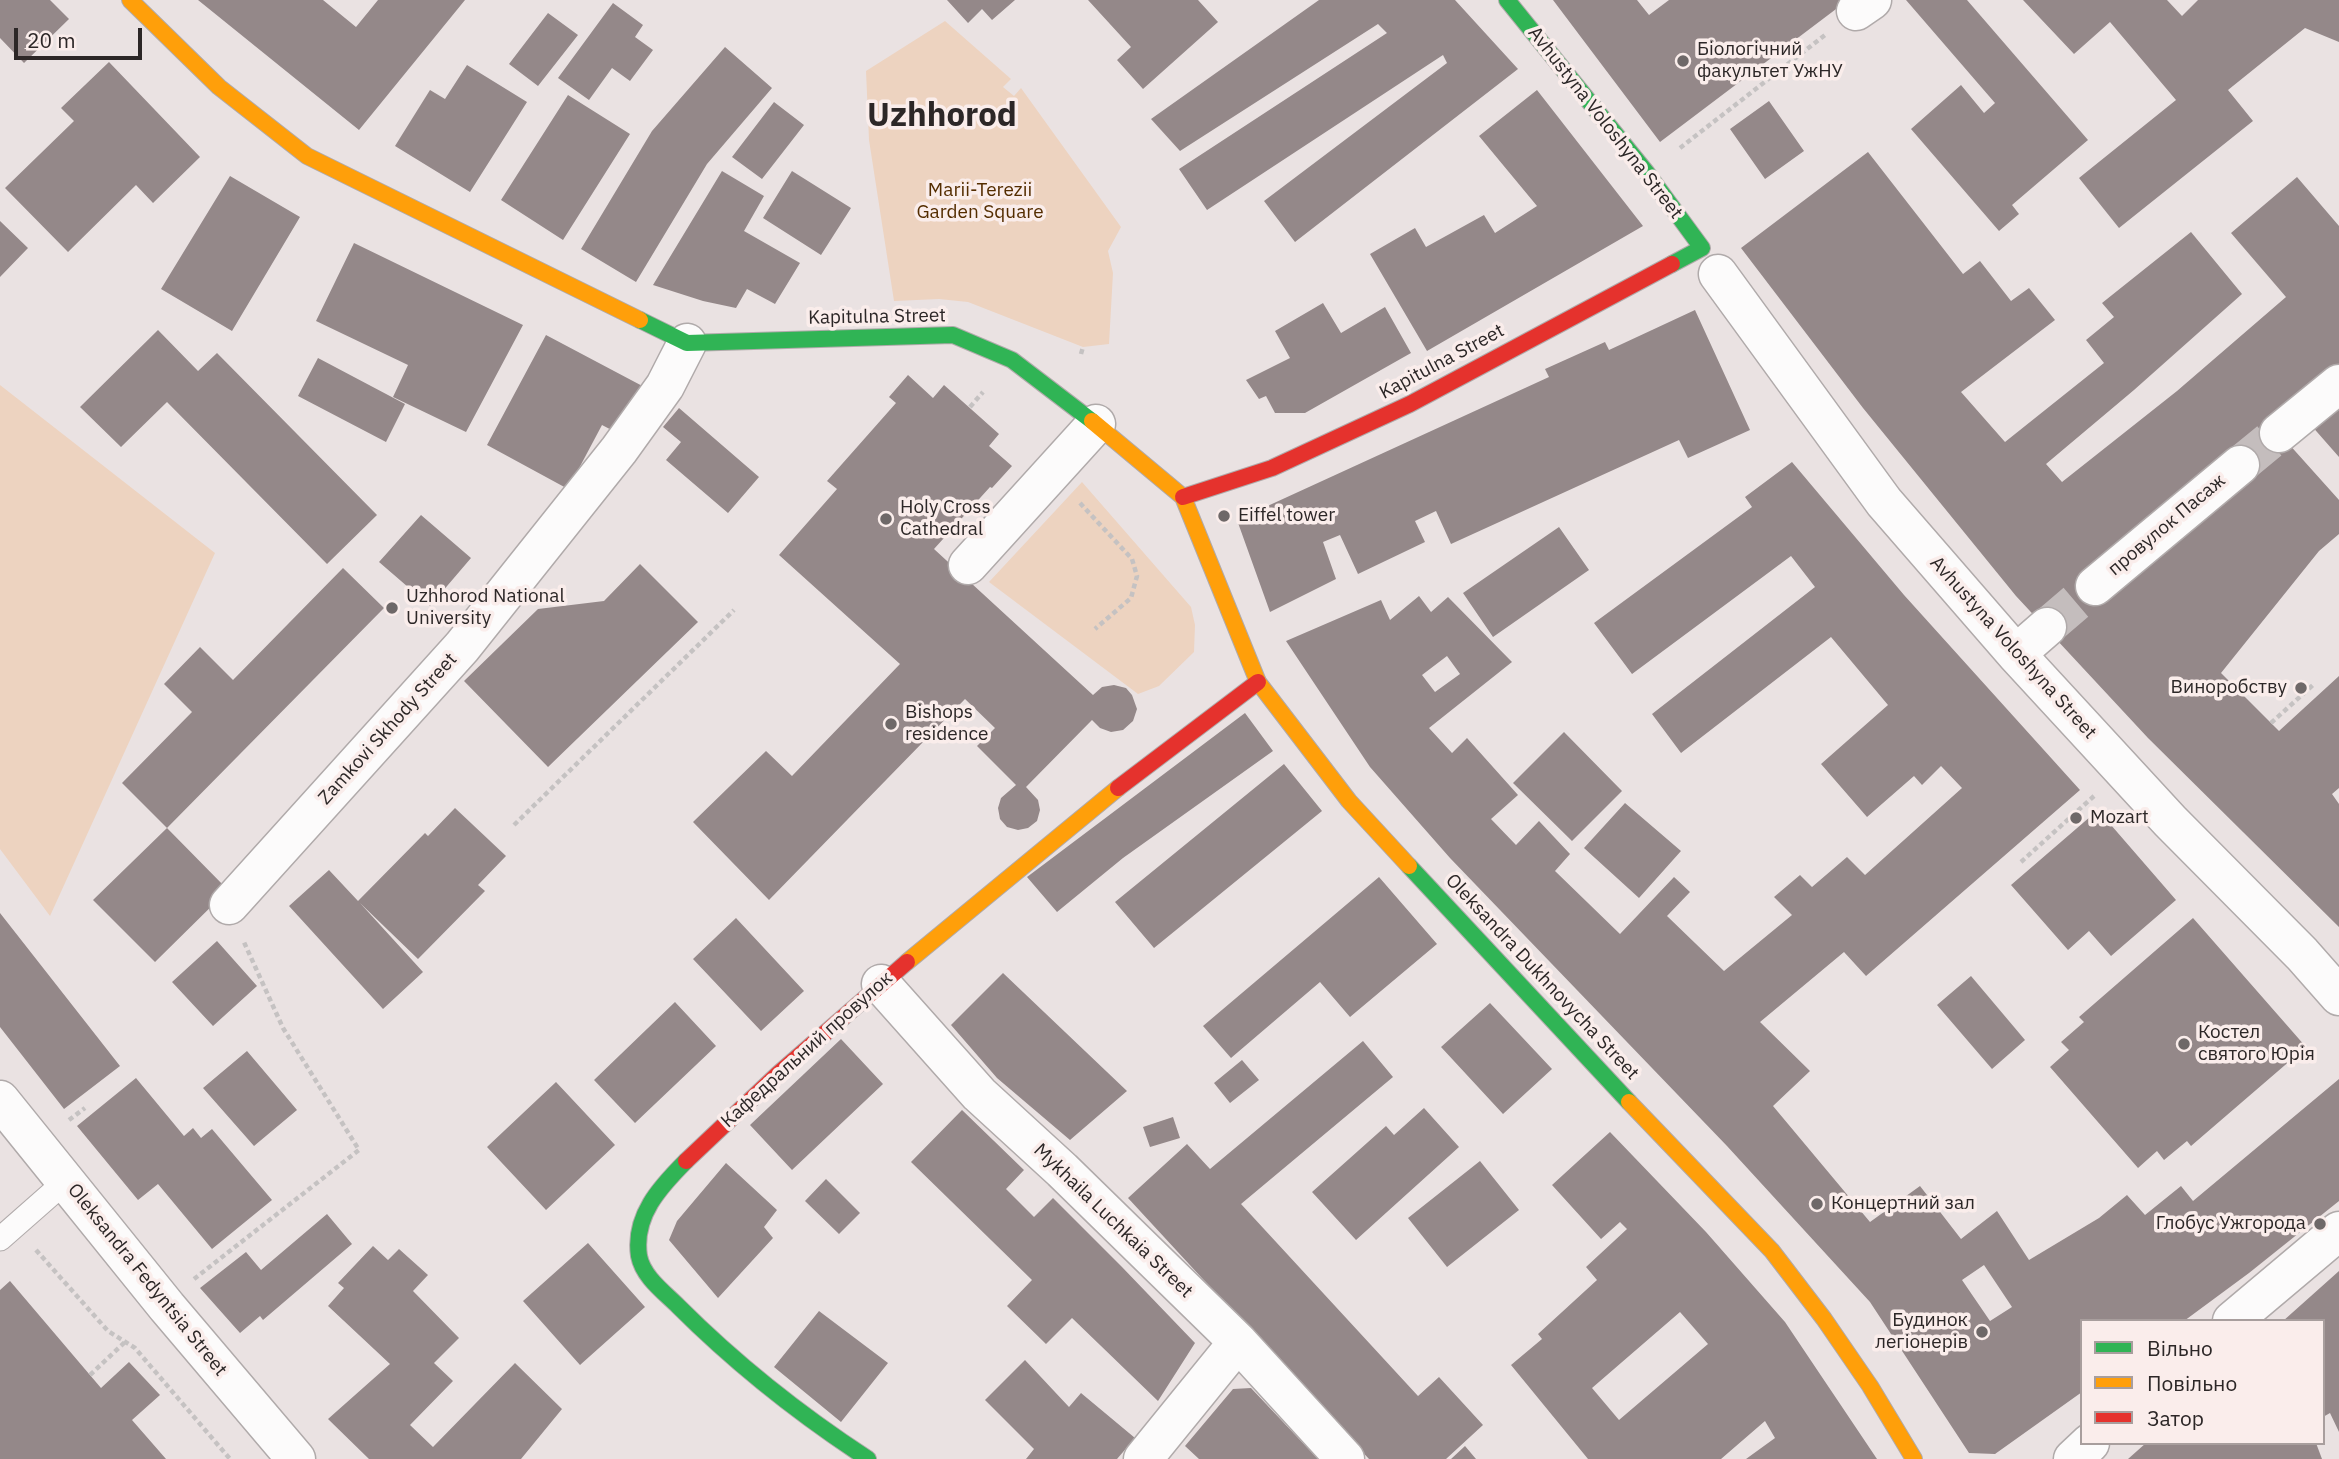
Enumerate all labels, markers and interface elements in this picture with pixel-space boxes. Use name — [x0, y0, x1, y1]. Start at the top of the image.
scale bar — [18, 14, 145, 58]
street label: Avhustyna Voloshyna Street — [1523, 22, 1687, 224]
text: 20 m — [27, 26, 76, 54]
place label: Біологічний факультет УжНУ — [1697, 39, 1843, 83]
marker: Біологічний факультет УжНУ — [1675, 53, 1691, 69]
district label: Uzhhorod — [867, 96, 1017, 136]
park label: Marii-Terezii Garden Square — [916, 180, 1044, 224]
street label: Kapitulna Street — [808, 304, 946, 330]
street label: Kapitulna Street — [1376, 320, 1508, 404]
street label: провулок Пасаж — [2104, 469, 2230, 581]
place label: Holy Cross Cathedral — [900, 497, 991, 541]
place label: Eiffel tower — [1238, 505, 1335, 527]
marker: Eiffel tower — [1216, 508, 1232, 524]
marker: Holy Cross Cathedral — [878, 511, 894, 527]
street label: Avhustyna Voloshyna Street — [1925, 552, 2101, 744]
place label: Uzhhorod National University — [406, 586, 565, 630]
marker: Uzhhorod National University — [384, 600, 400, 616]
street label: Zamkovi Skhody Street — [314, 649, 462, 809]
place label: Виноробству — [2171, 677, 2287, 699]
marker: Виноробству — [2293, 680, 2309, 696]
place label: Bishops residence — [905, 702, 988, 746]
marker: Bishops residence — [883, 716, 899, 732]
place label: Mozart — [2090, 807, 2149, 829]
marker: Mozart — [2068, 810, 2084, 826]
street label: Oleksandra Dukhnovycha Street — [1441, 869, 1643, 1085]
street label: Кафедральний провулок — [717, 967, 897, 1133]
place label: Костел святого Юрія — [2198, 1022, 2315, 1066]
marker: Костел святого Юрія — [2176, 1036, 2192, 1052]
street label: Mykhaila Luchkaia Street — [1029, 1139, 1197, 1303]
street label: Oleksandra Fedyntsia Street — [62, 1179, 232, 1381]
place label: Концертний зал — [1831, 1193, 1975, 1215]
marker: Концертний зал — [1809, 1196, 1825, 1212]
place label: Глобус Ужгорода — [2156, 1213, 2306, 1235]
marker: Глобус Ужгорода — [2312, 1216, 2328, 1232]
place label: Будинок легіонерів — [1875, 1310, 1968, 1354]
legend — [2080, 1319, 2325, 1445]
marker: Будинок легіонерів — [1974, 1324, 1990, 1340]
text: Вільно — [2147, 1334, 2213, 1362]
text: Повільно — [2147, 1369, 2237, 1397]
text: Затор — [2147, 1404, 2204, 1432]

